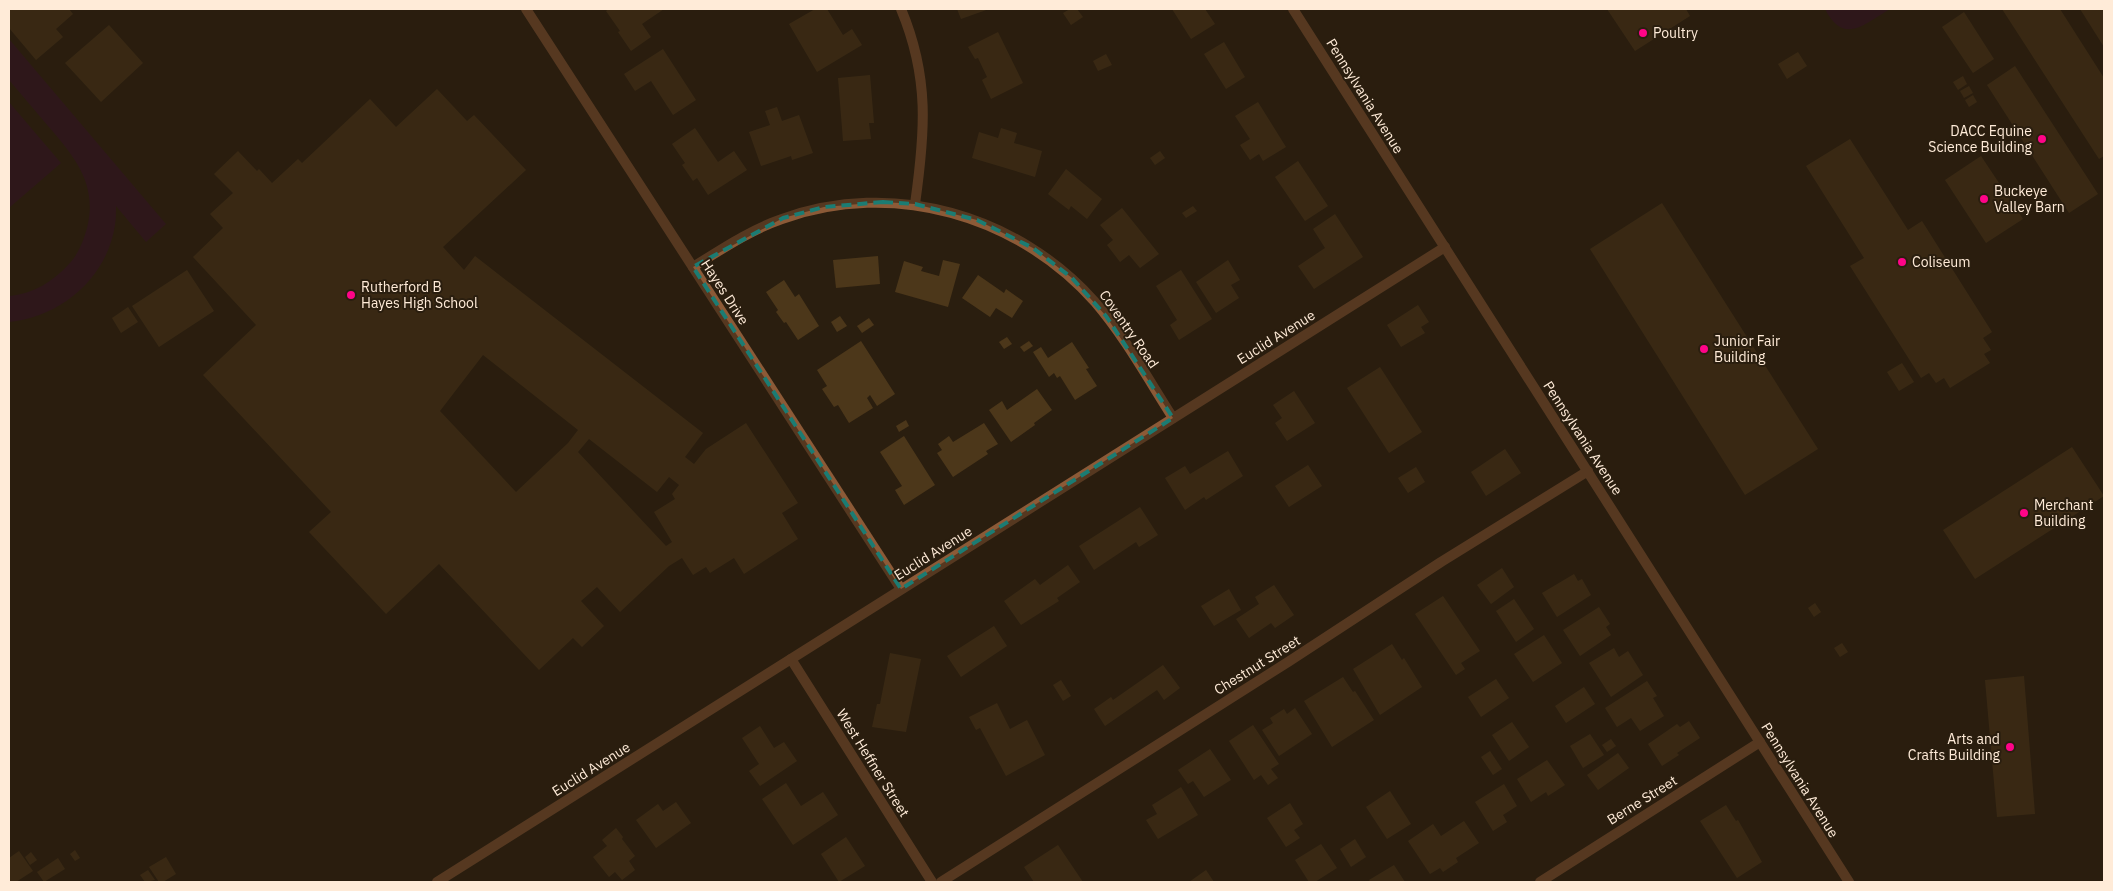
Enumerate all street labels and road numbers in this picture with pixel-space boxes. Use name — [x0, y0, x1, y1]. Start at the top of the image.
street label: Pennsylvania Avenue — [1322, 35, 1408, 157]
street label: Hayes Drive — [697, 256, 753, 328]
street label: Coventry Road — [1095, 286, 1163, 372]
street label: Euclid Avenue — [1234, 306, 1319, 368]
street label: Pennsylvania Avenue — [1539, 378, 1627, 499]
street label: Euclid Avenue — [891, 522, 976, 584]
street label: Chestnut Street — [1210, 631, 1304, 699]
street label: West Heffner Street — [833, 706, 914, 820]
street label: Pennsylvania Avenue — [1757, 719, 1843, 841]
street label: Euclid Avenue — [549, 738, 634, 800]
street label: Berne Street — [1604, 771, 1680, 829]

